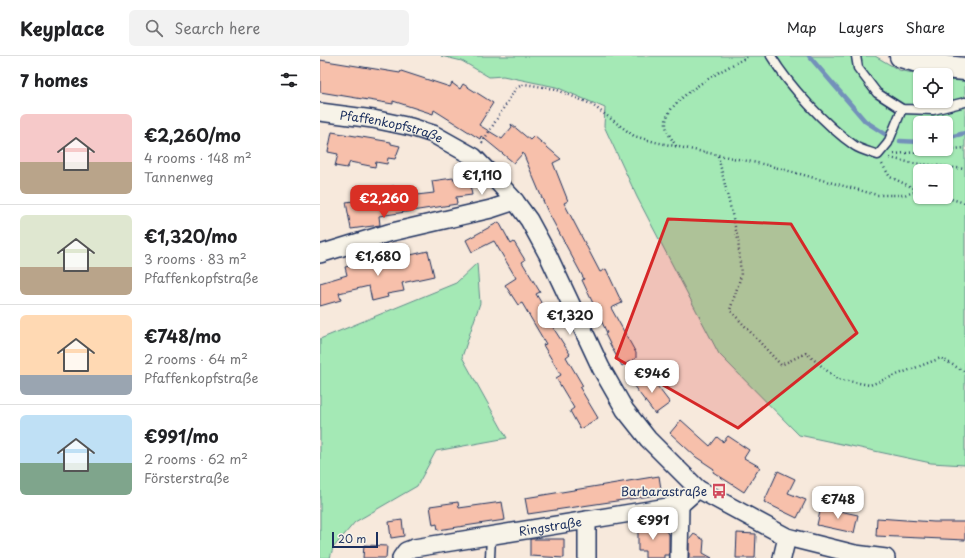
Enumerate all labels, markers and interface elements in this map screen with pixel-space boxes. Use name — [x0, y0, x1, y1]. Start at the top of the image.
search box — [129, 10, 409, 46]
text: Keyplace — [20, 14, 105, 42]
text: Search here — [175, 16, 260, 39]
icon: search — [143, 17, 165, 39]
text: Map — [787, 17, 817, 38]
text: Layers — [839, 17, 884, 38]
text: Share — [906, 17, 945, 38]
text: 7 homes — [20, 67, 88, 93]
map controls — [913, 68, 953, 204]
button: locate — [913, 68, 953, 108]
icon: filters — [278, 69, 300, 91]
street label: Pfaffenkopfstraße — [339, 106, 447, 147]
button: + — [913, 116, 953, 156]
text: €2,260/mo — [144, 122, 241, 148]
icon: home — [52, 130, 100, 178]
text: 4 rooms · 148 m² — [144, 148, 252, 167]
pin: €1,110 — [449, 162, 515, 196]
button: − — [913, 164, 953, 204]
text: €1,110 — [462, 165, 502, 184]
text: Tannenweg — [144, 167, 214, 186]
pin: €2,260 — [351, 185, 417, 219]
text: €2,260 — [359, 188, 409, 207]
text: €1,320/mo — [144, 223, 237, 249]
icon: home — [52, 231, 100, 279]
pin: €1,680 — [345, 243, 411, 277]
text: €1,680 — [355, 246, 401, 265]
text: 3 rooms · 83 m² — [144, 249, 247, 268]
text: Pfaffenkopfstraße — [144, 268, 258, 287]
pin: €1,320 — [537, 302, 603, 336]
text: €1,320 — [547, 305, 593, 324]
text: €748/mo — [144, 323, 221, 349]
icon: home — [52, 331, 100, 379]
text: 2 rooms · 64 m² — [144, 349, 248, 368]
pin: €946 — [628, 360, 676, 394]
text: €946 — [634, 363, 670, 382]
text: Pfaffenkopfstraße — [144, 368, 258, 387]
text: €991/mo — [144, 423, 218, 449]
icon: home — [52, 431, 100, 479]
text: 2 rooms · 62 m² — [144, 449, 248, 468]
text: Försterstraße — [144, 468, 229, 487]
place label: Barbarastraße — [621, 482, 707, 500]
bus stop icon: Barbarastraße — [710, 482, 728, 500]
pin: €748 — [814, 486, 862, 520]
text: €748 — [821, 489, 855, 508]
pin: €991 — [629, 507, 677, 541]
text: €991 — [637, 510, 669, 529]
street label: Ringstraße — [517, 512, 583, 540]
scale bar — [332, 530, 378, 549]
text: 20 m — [338, 530, 366, 547]

